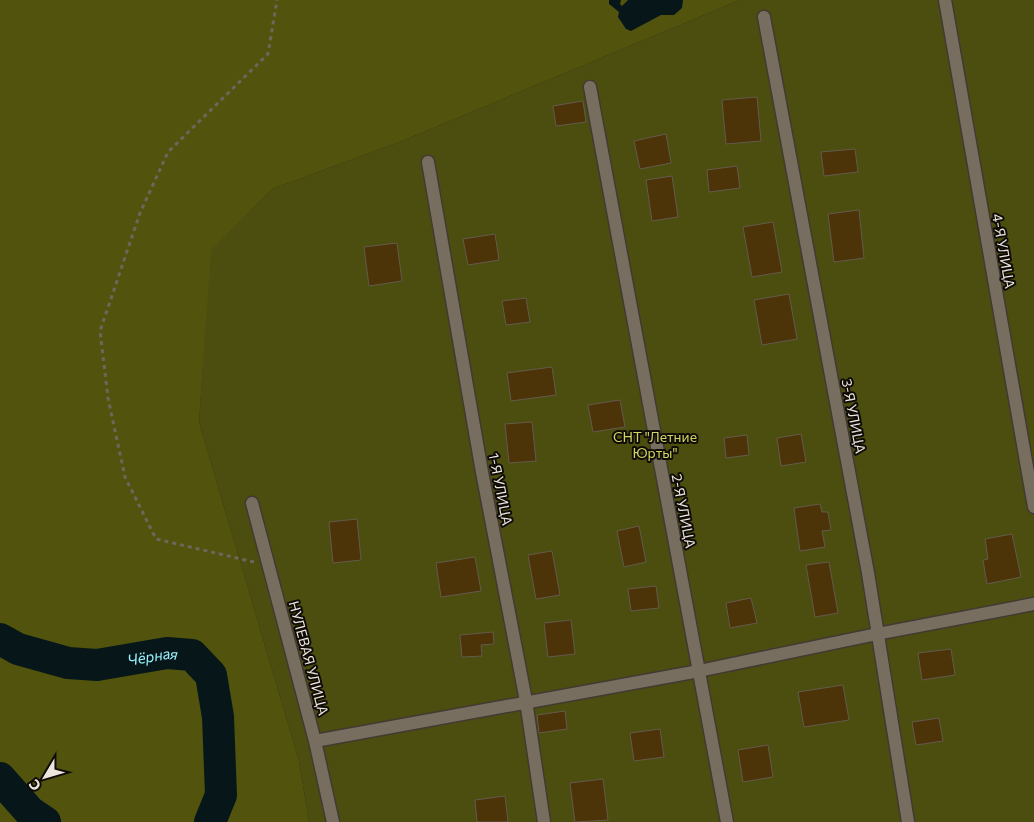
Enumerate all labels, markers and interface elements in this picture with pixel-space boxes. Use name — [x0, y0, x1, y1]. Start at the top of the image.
street label: 4-Я УЛИЦА — [989, 212, 1019, 290]
street label: 3-Я УЛИЦА — [838, 377, 870, 455]
park label: СНТ "Летние Юрты" — [613, 428, 697, 461]
street label: 1-Я УЛИЦА — [486, 451, 516, 527]
street label: 2-Я УЛИЦА — [668, 472, 700, 550]
street label: НУЛЕВАЯ УЛИЦА — [286, 599, 333, 717]
water label: Чёрная — [126, 644, 179, 669]
north arrow — [20, 752, 70, 802]
text: С — [25, 776, 44, 794]

